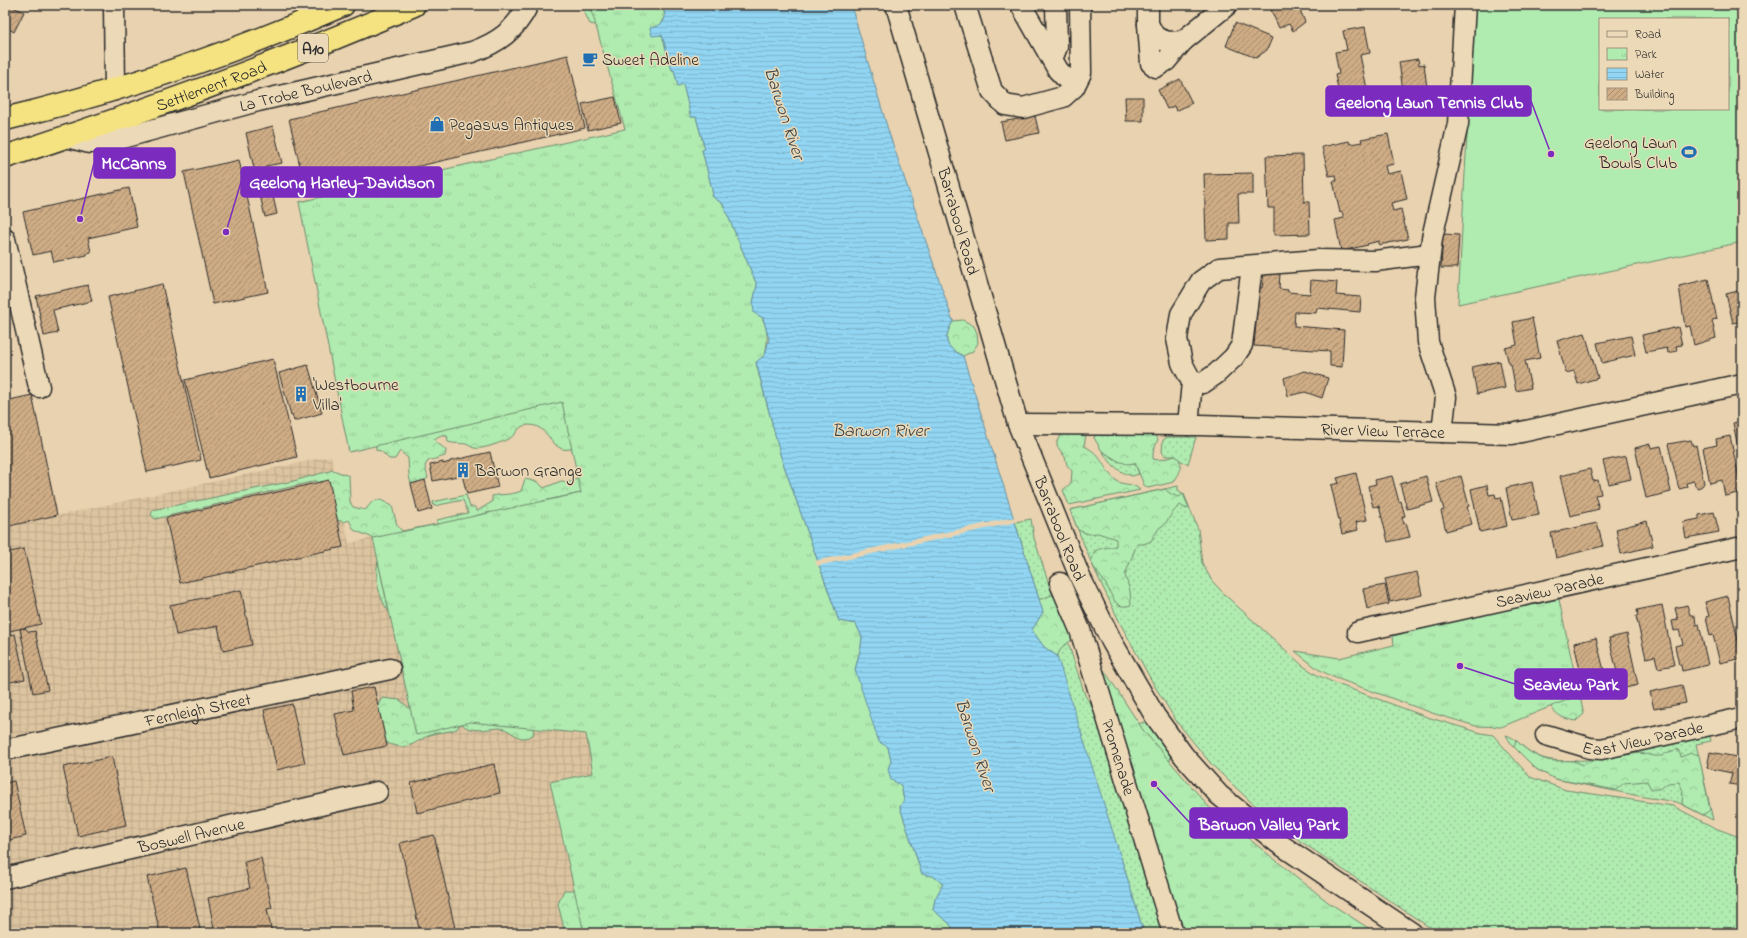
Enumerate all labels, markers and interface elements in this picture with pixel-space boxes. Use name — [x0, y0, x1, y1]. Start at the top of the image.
legend — [1599, 18, 1729, 110]
text: Road — [1635, 26, 1661, 44]
road number: A10 — [298, 34, 328, 62]
text: Park — [1635, 46, 1657, 64]
place label: Sweet Adeline — [602, 48, 699, 73]
cafe icon: Sweet Adeline — [581, 50, 599, 68]
street label: Settlement Road — [152, 55, 271, 119]
street label: La Trobe Boulevard — [237, 64, 375, 119]
water label: Barwon River — [756, 64, 811, 166]
text: Water — [1635, 66, 1664, 84]
callout: Geelong Lawn Tennis Club — [1326, 86, 1531, 116]
text: Building — [1634, 86, 1674, 105]
text: Geelong Lawn Tennis Club — [1335, 91, 1524, 118]
place label: Pegasus Antiques — [449, 113, 574, 140]
shop icon: Pegasus Antiques — [428, 115, 446, 133]
place label: Geelong Lawn Bowls Club — [1584, 131, 1677, 176]
sports icon: Geelong Lawn Bowls Club — [1680, 143, 1698, 161]
callout: McCanns — [94, 148, 175, 178]
text: McCanns — [101, 152, 167, 178]
street label: Barrabool Road — [930, 164, 985, 278]
callout: Geelong Harley-Davidson — [241, 167, 442, 197]
text: Geelong Harley-Davidson — [249, 171, 435, 198]
place label: 'Westbourne Villa' — [312, 373, 399, 418]
building icon: 'Westbourne Villa' — [292, 385, 310, 403]
street label: River View Terrace — [1321, 418, 1446, 446]
water label: Barwon River — [832, 419, 930, 445]
place label: Barwon Grange — [474, 459, 582, 486]
building icon: Barwon Grange — [454, 461, 472, 479]
street label: Barrabool Road — [1026, 472, 1091, 585]
street label: Seaview Parade — [1493, 567, 1606, 615]
callout: Seaview Park — [1515, 669, 1627, 699]
text: Seaview Park — [1523, 673, 1620, 699]
street label: Fernleigh Street — [142, 687, 254, 734]
water label: Barwon River — [947, 696, 1002, 798]
street label: Promenade — [1094, 716, 1141, 799]
street label: East View Parade — [1579, 716, 1706, 763]
callout: Barwon Valley Park — [1190, 808, 1347, 838]
street label: Boswell Avenue — [135, 812, 248, 861]
text: Barwon Valley Park — [1197, 813, 1341, 840]

